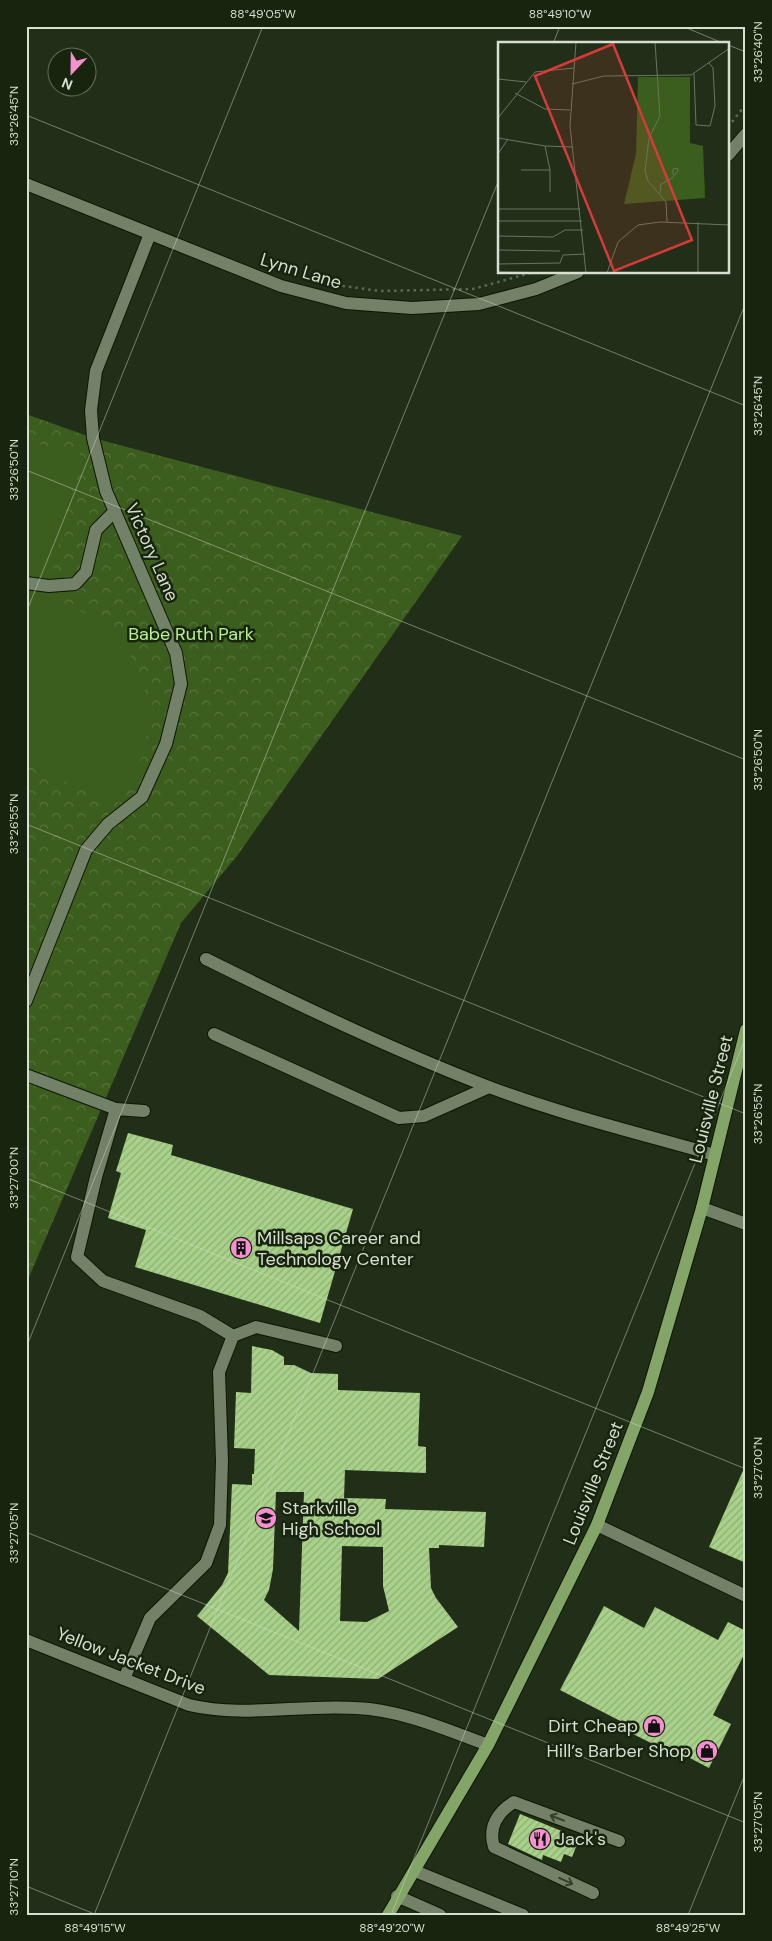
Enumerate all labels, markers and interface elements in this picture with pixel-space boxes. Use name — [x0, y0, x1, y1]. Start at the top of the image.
text: 88°49'05"W — [230, 6, 296, 22]
text: 88°49'10"W — [529, 6, 592, 22]
text: 33°26'40"N — [750, 21, 766, 83]
inset map — [498, 42, 730, 274]
north arrow — [48, 48, 98, 98]
text: N — [59, 74, 75, 94]
text: 33°26'45"N — [6, 86, 22, 146]
street label: Lynn Lane — [257, 247, 345, 295]
text: 33°26'45"N — [750, 376, 766, 436]
text: 33°26'50"N — [6, 439, 22, 501]
street label: Victory Lane — [120, 499, 184, 605]
park label: Babe Ruth Park — [128, 622, 254, 646]
text: 33°26'50"N — [750, 729, 766, 791]
text: 33°26'55"N — [6, 794, 22, 854]
street label: Louisville Street — [684, 1033, 738, 1165]
text: 33°26'55"N — [750, 1084, 766, 1144]
text: 33°27'00"N — [6, 1147, 22, 1209]
place label: Millsaps Career and Technology Center — [257, 1226, 421, 1271]
building icon: Millsaps Career and Technology Center — [229, 1236, 253, 1260]
street label: Louisville Street — [557, 1418, 629, 1548]
text: 33°27'00"N — [750, 1437, 766, 1499]
place label: Starkville High School — [282, 1496, 380, 1541]
text: 33°27'05"N — [6, 1503, 22, 1563]
school or university icon: Starkville High School — [254, 1506, 278, 1530]
street label: Yellow Jacket Drive — [53, 1622, 209, 1700]
place label: Dirt Cheap — [548, 1714, 638, 1738]
shop icon: Dirt Cheap — [642, 1714, 666, 1738]
place label: Hill’s Barber Shop — [547, 1739, 691, 1763]
shop icon: Hill’s Barber Shop — [695, 1739, 719, 1763]
text: 33°27'05"N — [750, 1792, 766, 1852]
one-way arrow — [550, 1813, 565, 1822]
restaurant icon: Jack's — [528, 1827, 552, 1851]
place label: Jack's — [556, 1827, 606, 1851]
text: 33°27'10"N — [6, 1858, 22, 1916]
one-way arrow — [558, 1876, 573, 1886]
text: 88°49'15"W — [64, 1920, 126, 1936]
text: 88°49'20"W — [359, 1920, 425, 1936]
text: 88°49'25"W — [656, 1920, 721, 1936]

